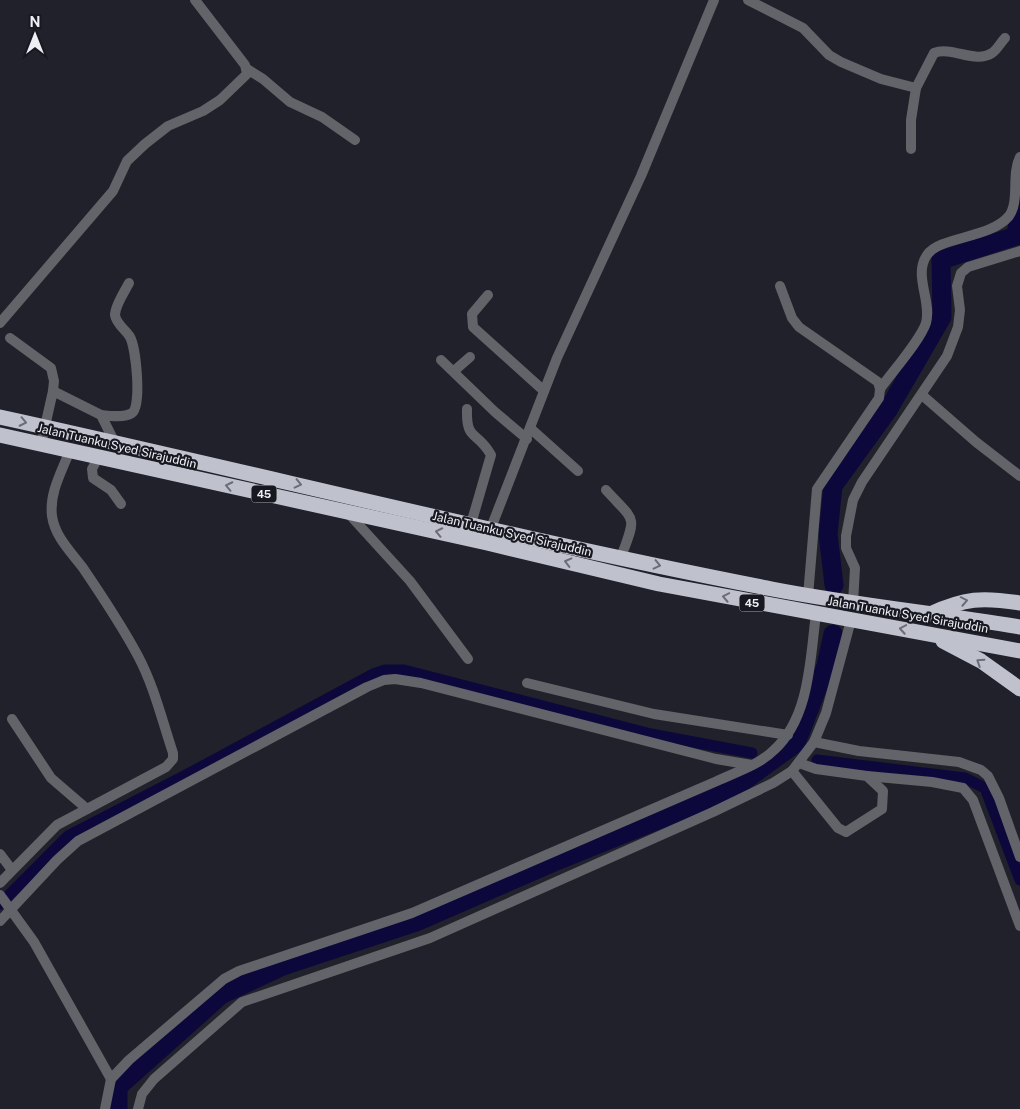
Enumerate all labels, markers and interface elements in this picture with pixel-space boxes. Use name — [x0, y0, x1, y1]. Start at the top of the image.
north arrow — [10, 10, 60, 60]
text: N — [30, 14, 40, 30]
one-way arrow — [18, 416, 27, 427]
street label: Jalan Tuanku Syed Sirajuddin — [36, 421, 198, 471]
one-way arrow — [293, 478, 302, 489]
one-way arrow — [225, 481, 233, 492]
road number: 45 — [252, 486, 276, 502]
street label: Jalan Tuanku Syed Sirajuddin — [431, 509, 593, 559]
one-way arrow — [435, 528, 443, 538]
one-way arrow — [563, 557, 572, 568]
one-way arrow — [653, 559, 662, 570]
one-way arrow — [722, 593, 731, 603]
road number: 45 — [740, 594, 764, 612]
street label: Jalan Tuanku Syed Sirajuddin — [827, 594, 989, 636]
one-way arrow — [960, 596, 969, 606]
one-way arrow — [899, 624, 907, 635]
one-way arrow — [976, 658, 985, 668]

